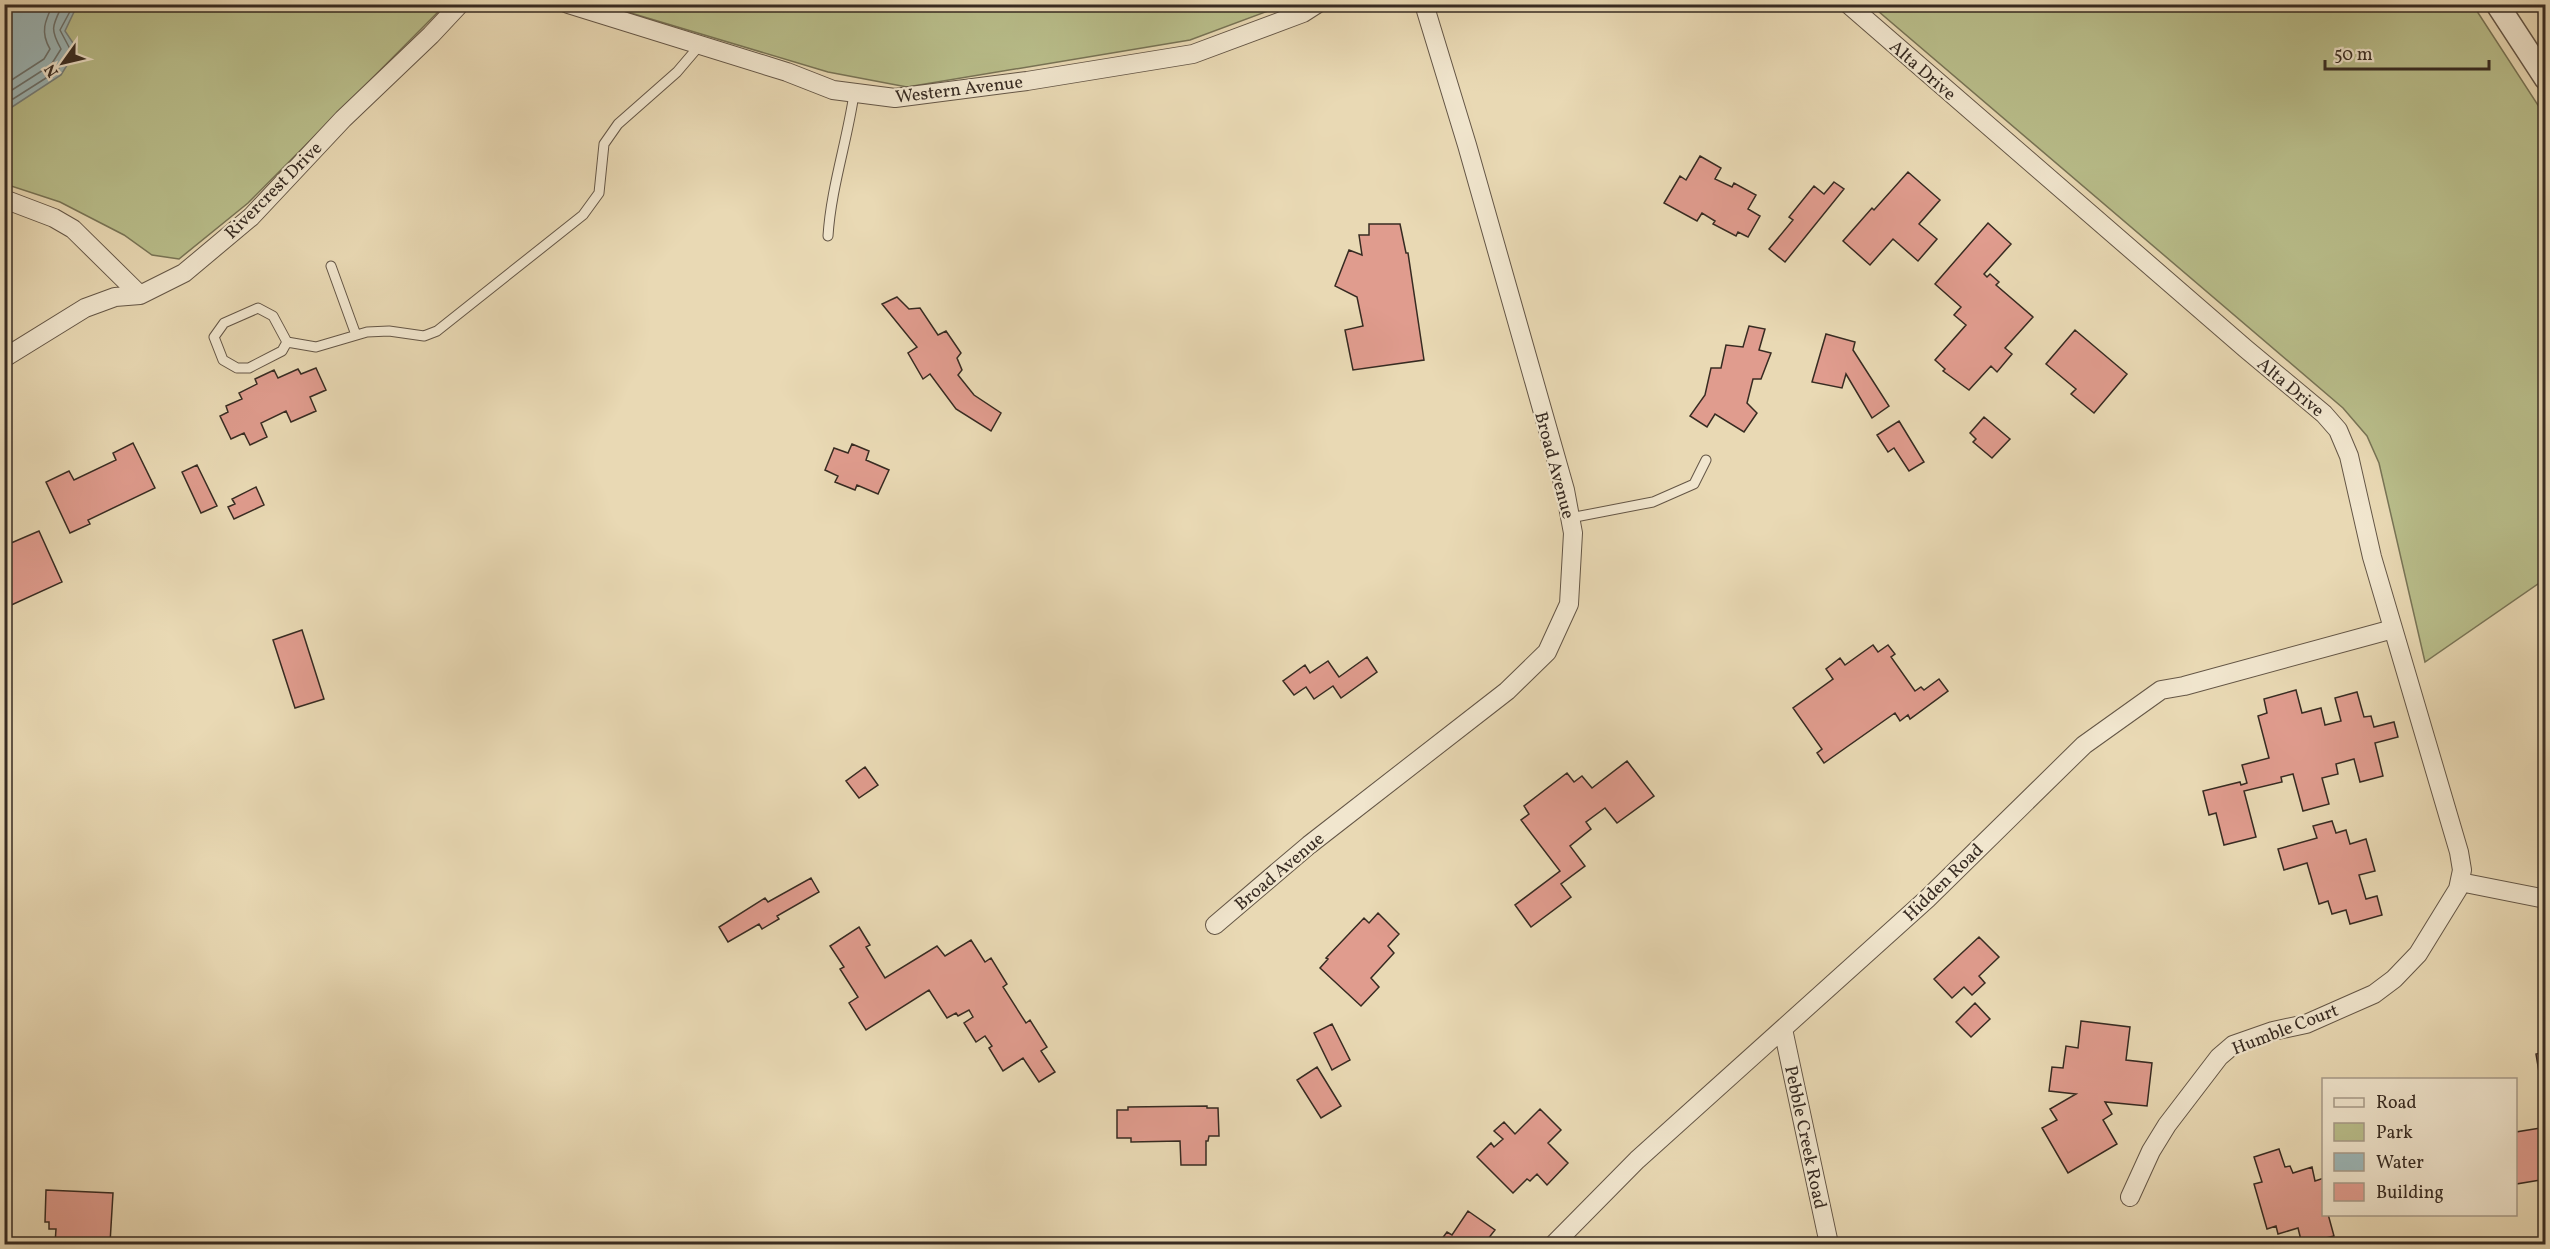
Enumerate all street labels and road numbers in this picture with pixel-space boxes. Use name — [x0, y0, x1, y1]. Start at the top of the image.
street label: Alta Drive — [1883, 35, 1961, 107]
street label: Western Avenue — [894, 70, 1024, 111]
street label: Rivercrest Drive — [220, 137, 328, 245]
street label: Alta Drive — [2251, 353, 2329, 424]
street label: Broad Avenue — [1527, 409, 1580, 522]
street label: Broad Avenue — [1230, 827, 1330, 917]
street label: Hidden Road — [1898, 838, 1990, 928]
street label: Humble Court — [2229, 999, 2342, 1062]
street label: Pebble Creek Road — [1777, 1063, 1832, 1211]

